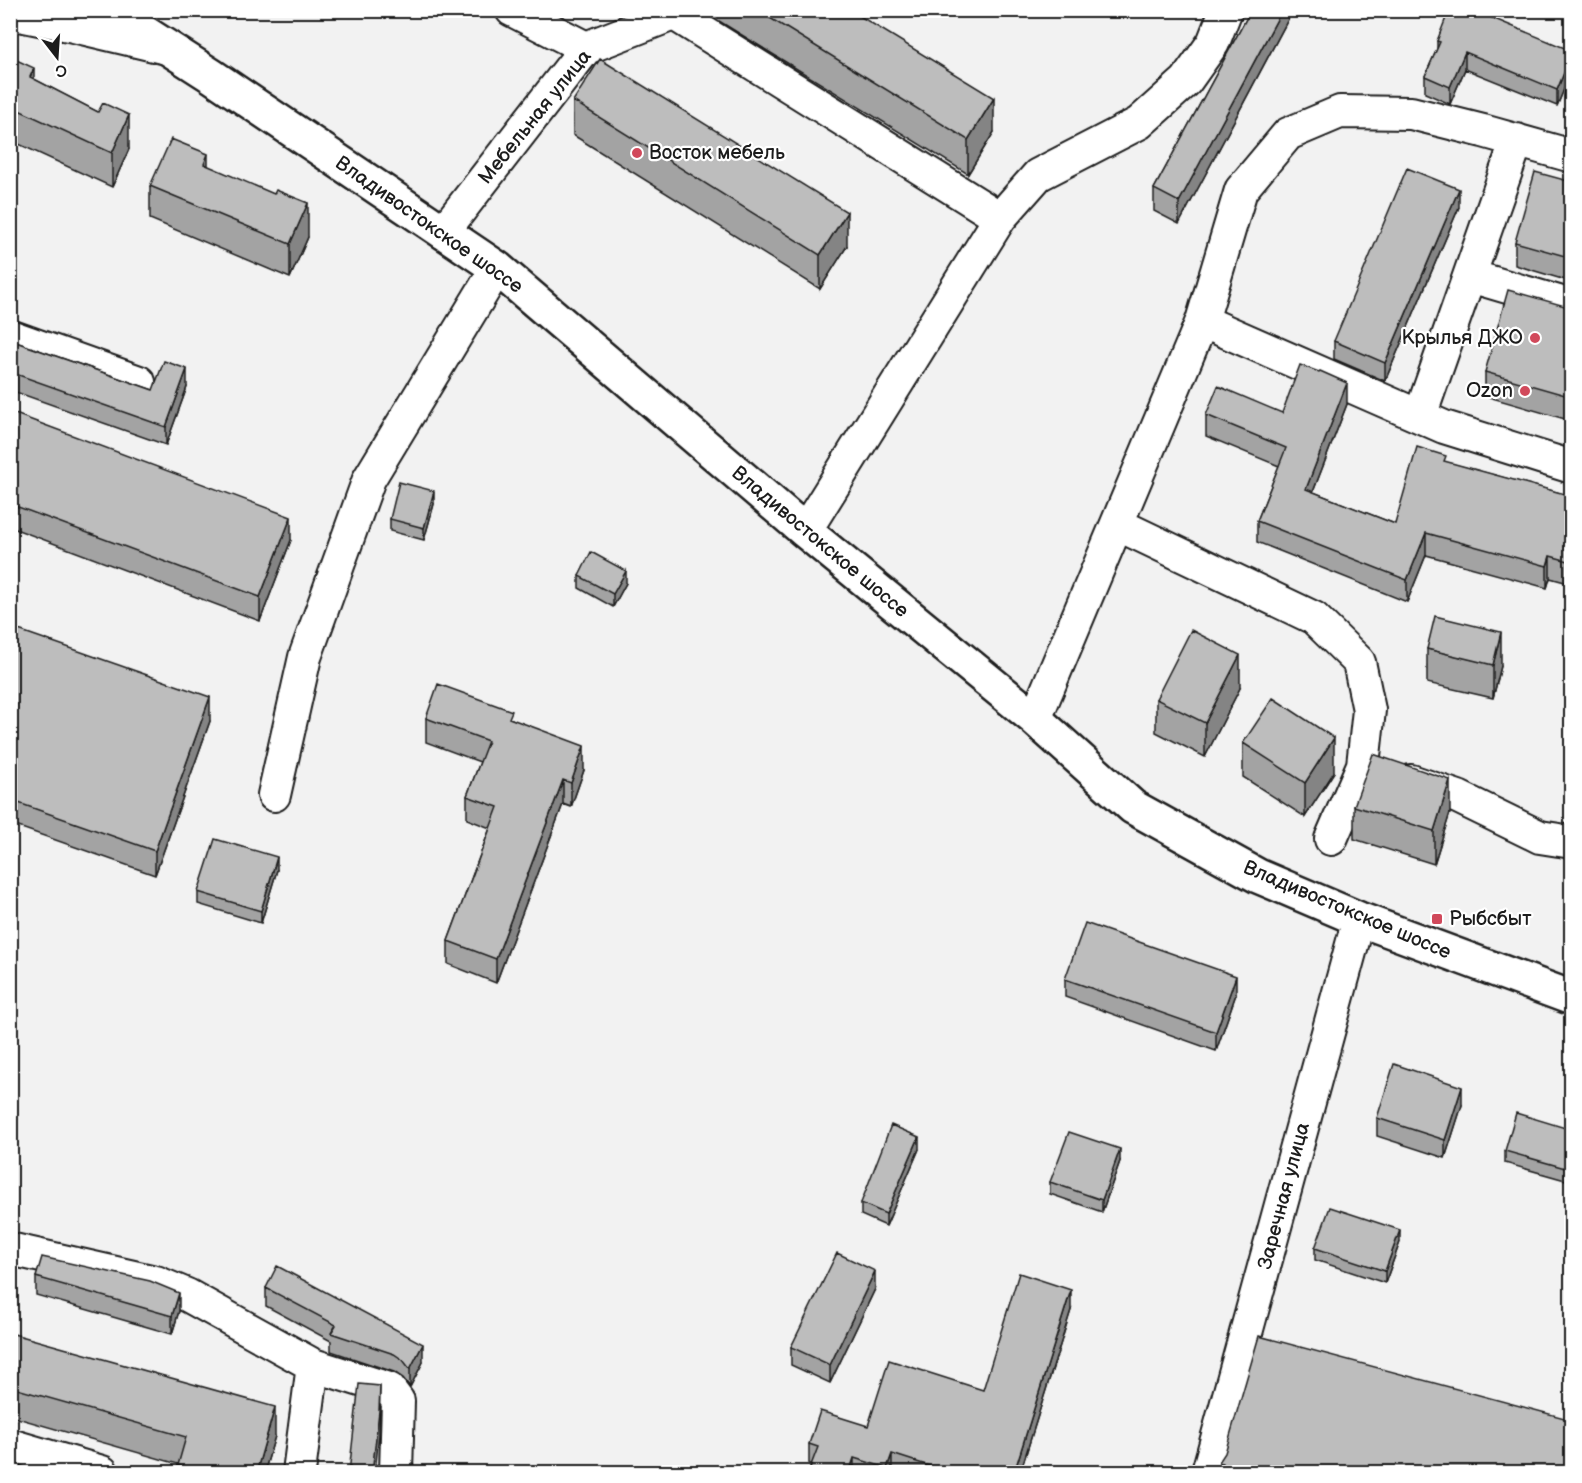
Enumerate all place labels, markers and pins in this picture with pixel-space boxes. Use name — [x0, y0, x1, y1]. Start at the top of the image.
place label: Восток мебель — [649, 141, 785, 165]
marker: Восток мебель — [630, 146, 644, 160]
place label: Крылья ДЖО — [1401, 326, 1523, 350]
marker: Крылья ДЖО — [1528, 331, 1542, 345]
place label: Ozon — [1466, 379, 1513, 403]
marker: Ozon — [1518, 384, 1532, 398]
place label: Рыбсбыт — [1449, 907, 1532, 931]
marker: Рыбсбыт — [1430, 912, 1444, 926]

